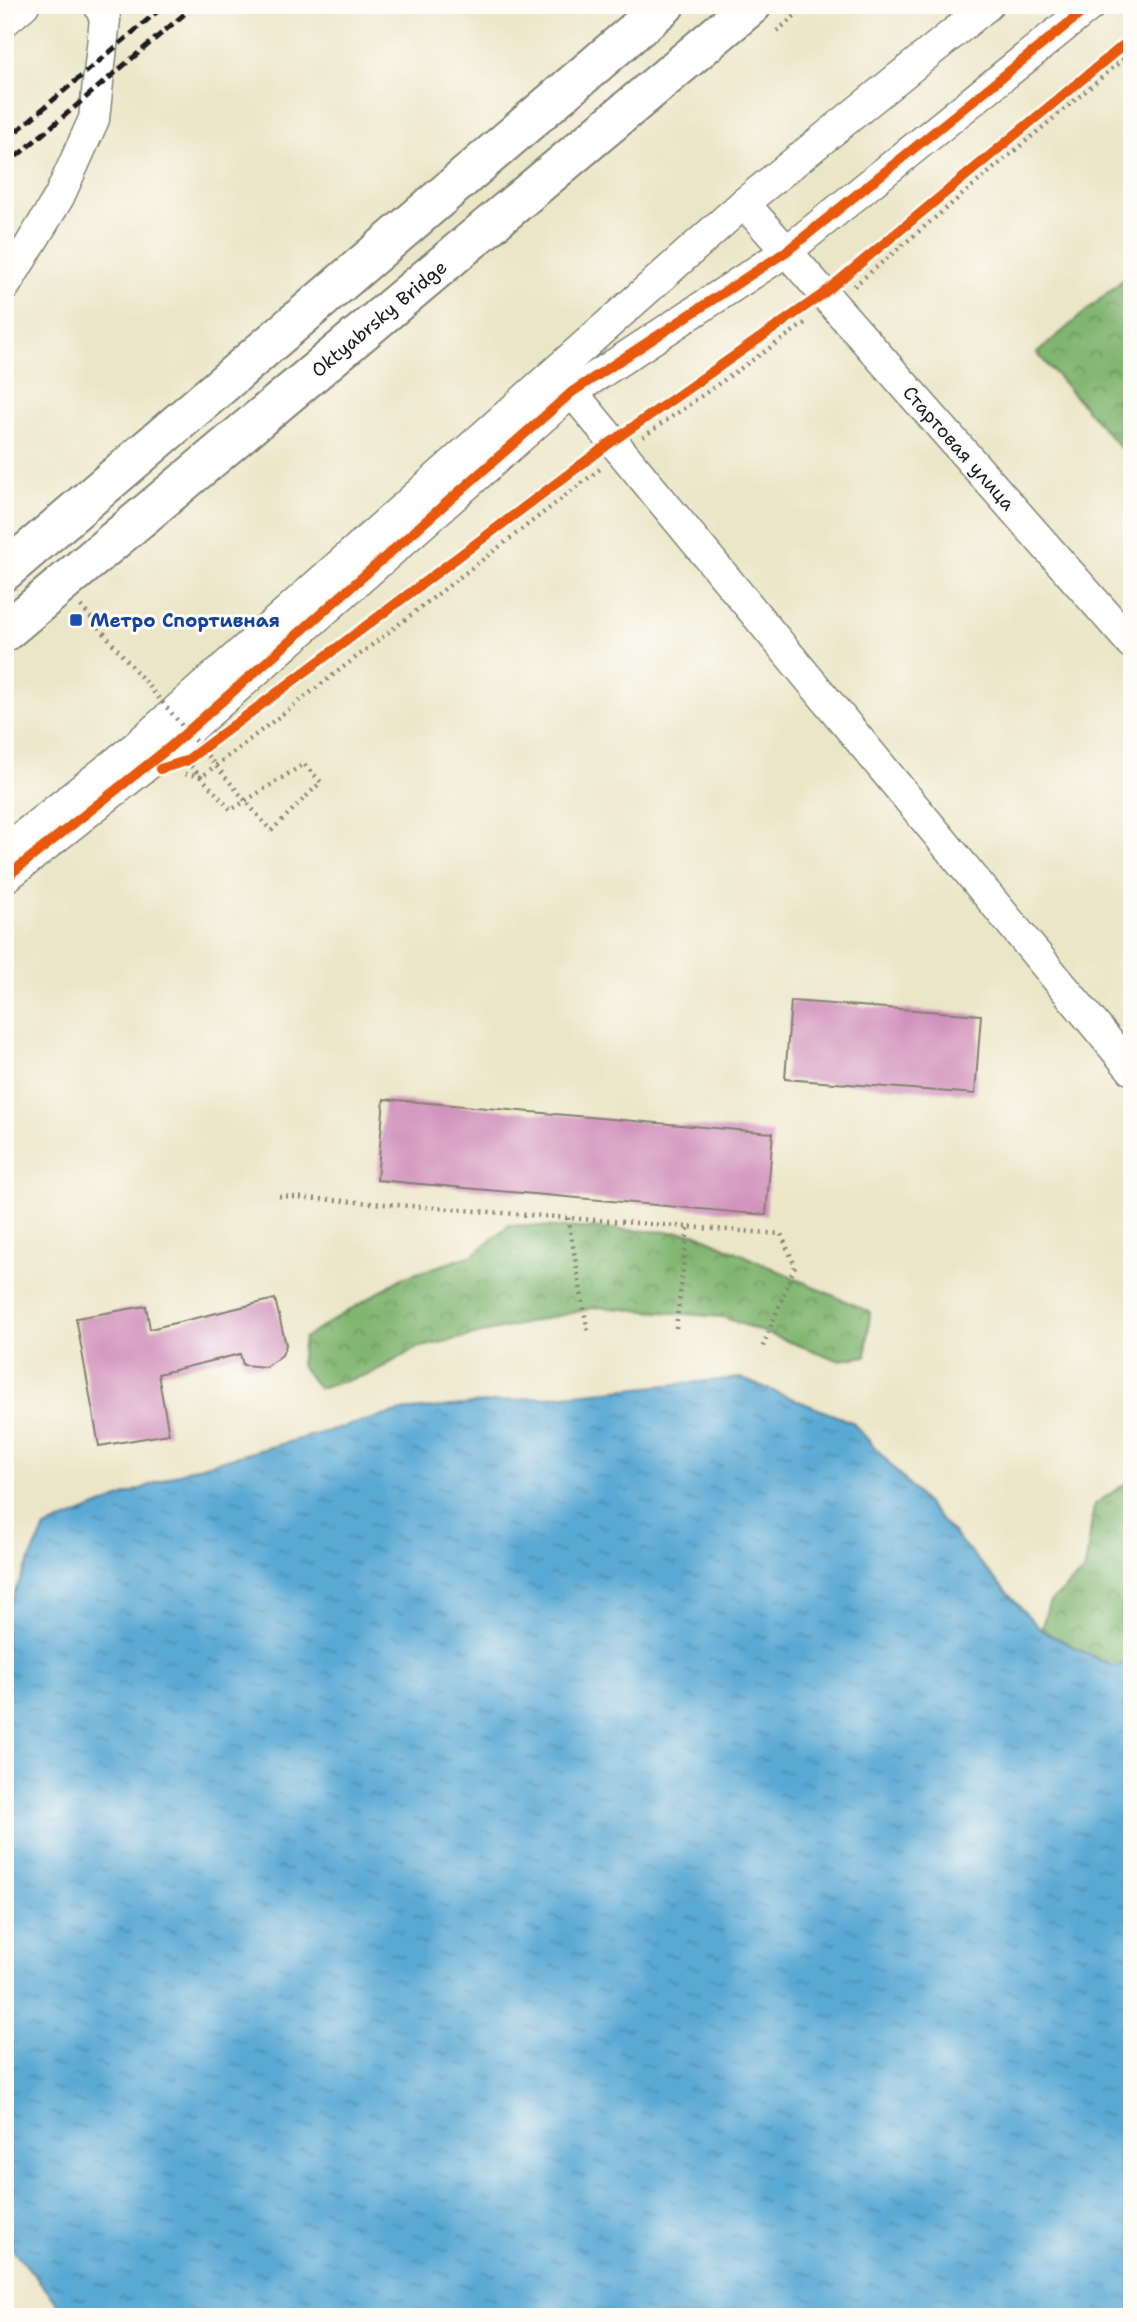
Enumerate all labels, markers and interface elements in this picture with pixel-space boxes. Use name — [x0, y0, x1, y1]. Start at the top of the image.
street label: Oktyabrsky Bridge — [306, 255, 452, 383]
street label: Стартовая улица — [897, 380, 1021, 516]
place label: Метро Спортивная — [90, 608, 280, 633]
marker: Метро Спортивная — [68, 612, 84, 628]

